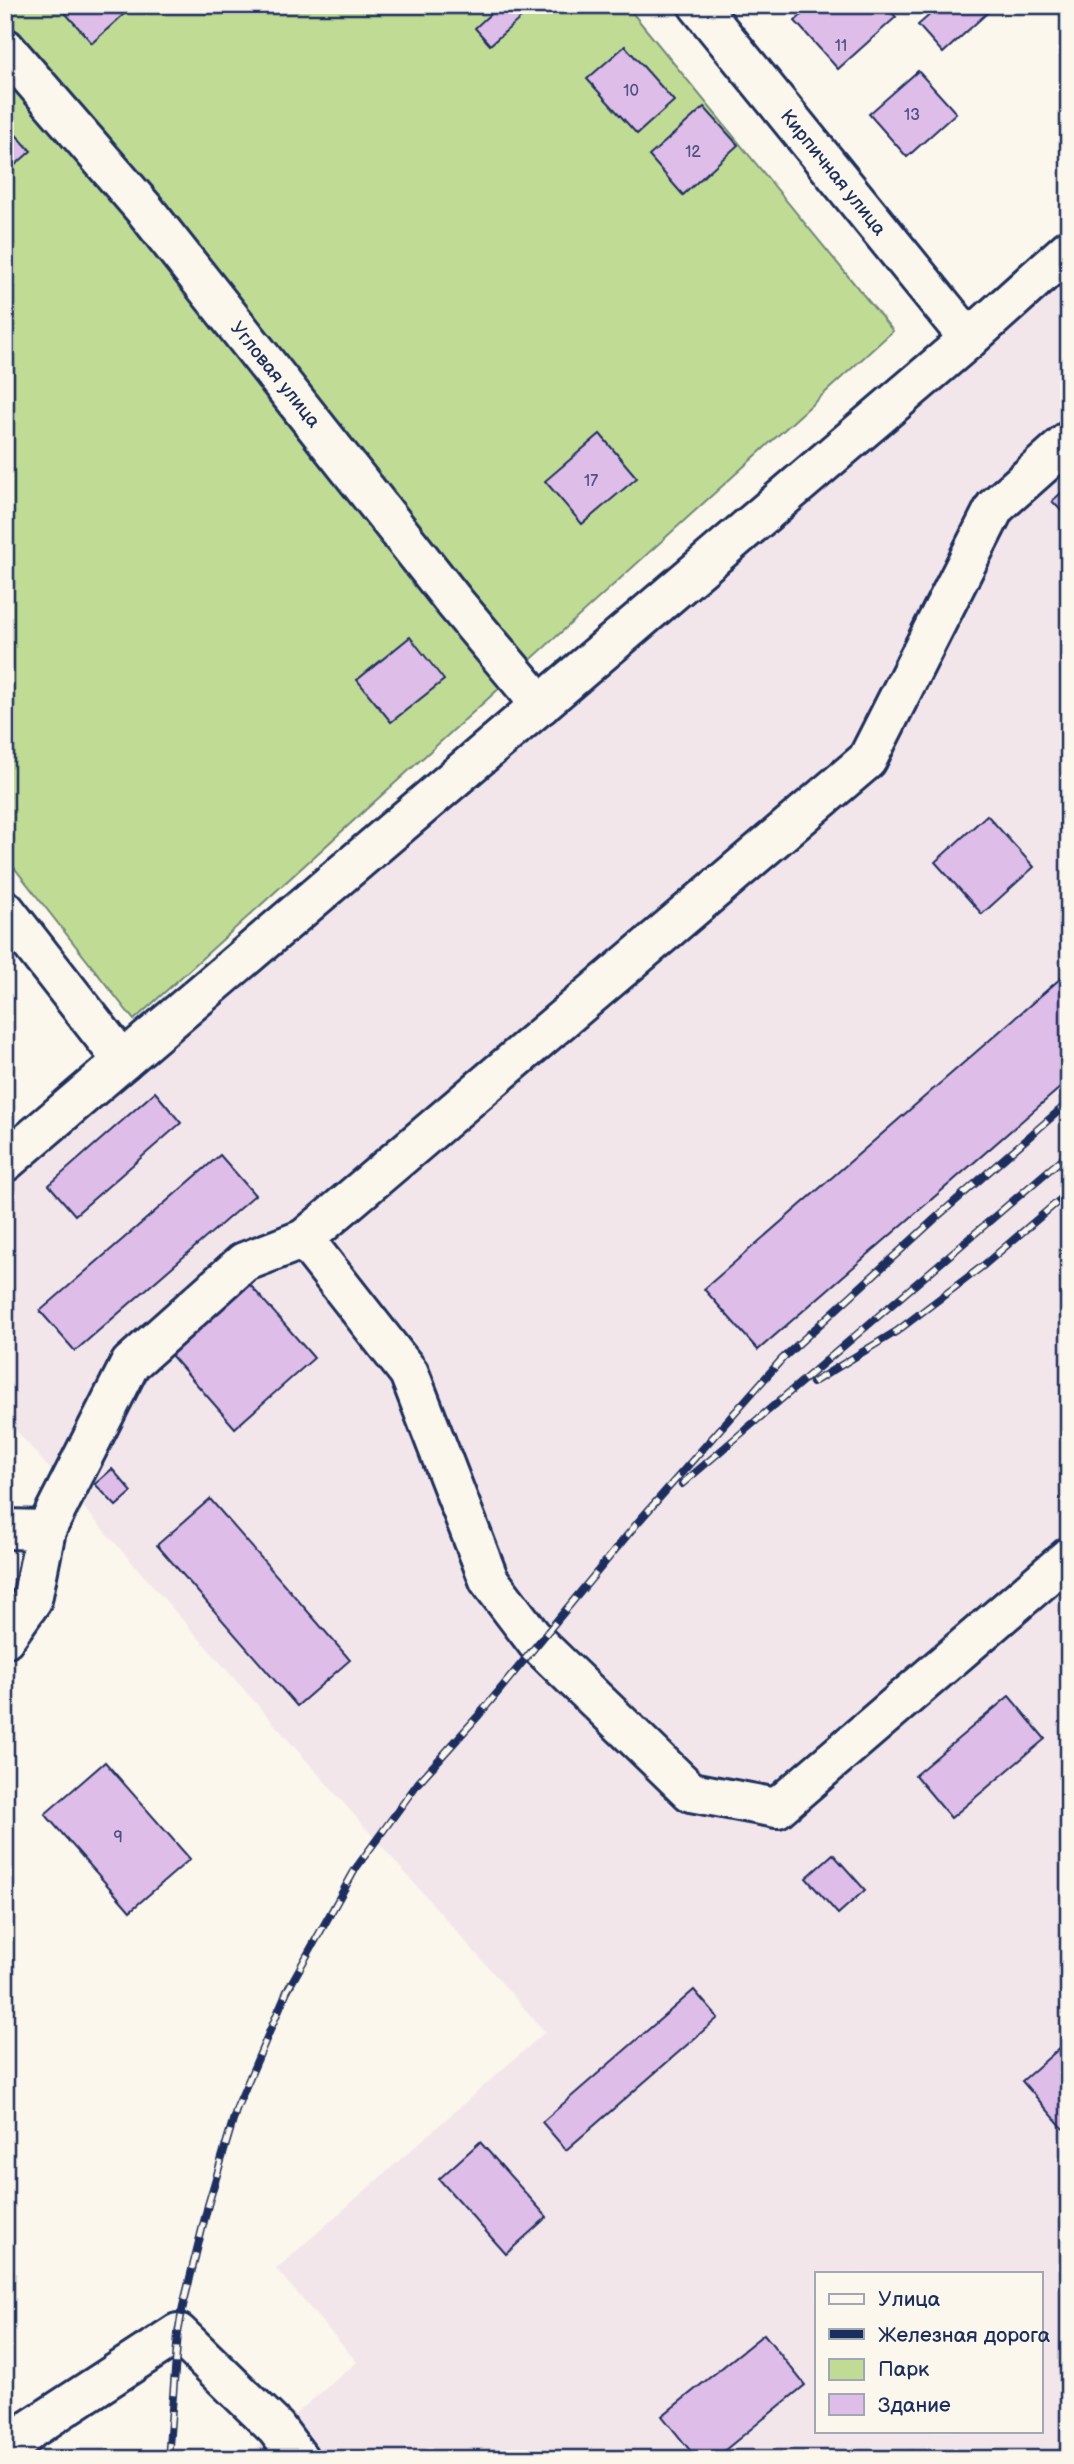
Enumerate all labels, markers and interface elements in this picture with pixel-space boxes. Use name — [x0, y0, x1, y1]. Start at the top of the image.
house number: 11 — [835, 37, 847, 56]
house number: 10 — [623, 82, 639, 101]
street label: Кирпичная улица — [775, 105, 891, 241]
house number: 13 — [904, 106, 920, 125]
house number: 12 — [685, 143, 701, 162]
street label: Угловая улица — [225, 317, 325, 433]
house number: 17 — [584, 472, 598, 491]
house number: 9 — [113, 1828, 123, 1847]
legend — [815, 2272, 1042, 2432]
text: Улица — [878, 2287, 941, 2312]
text: Железная дорога — [878, 2323, 1051, 2348]
text: Парк — [878, 2357, 929, 2382]
text: Здание — [878, 2393, 951, 2418]

